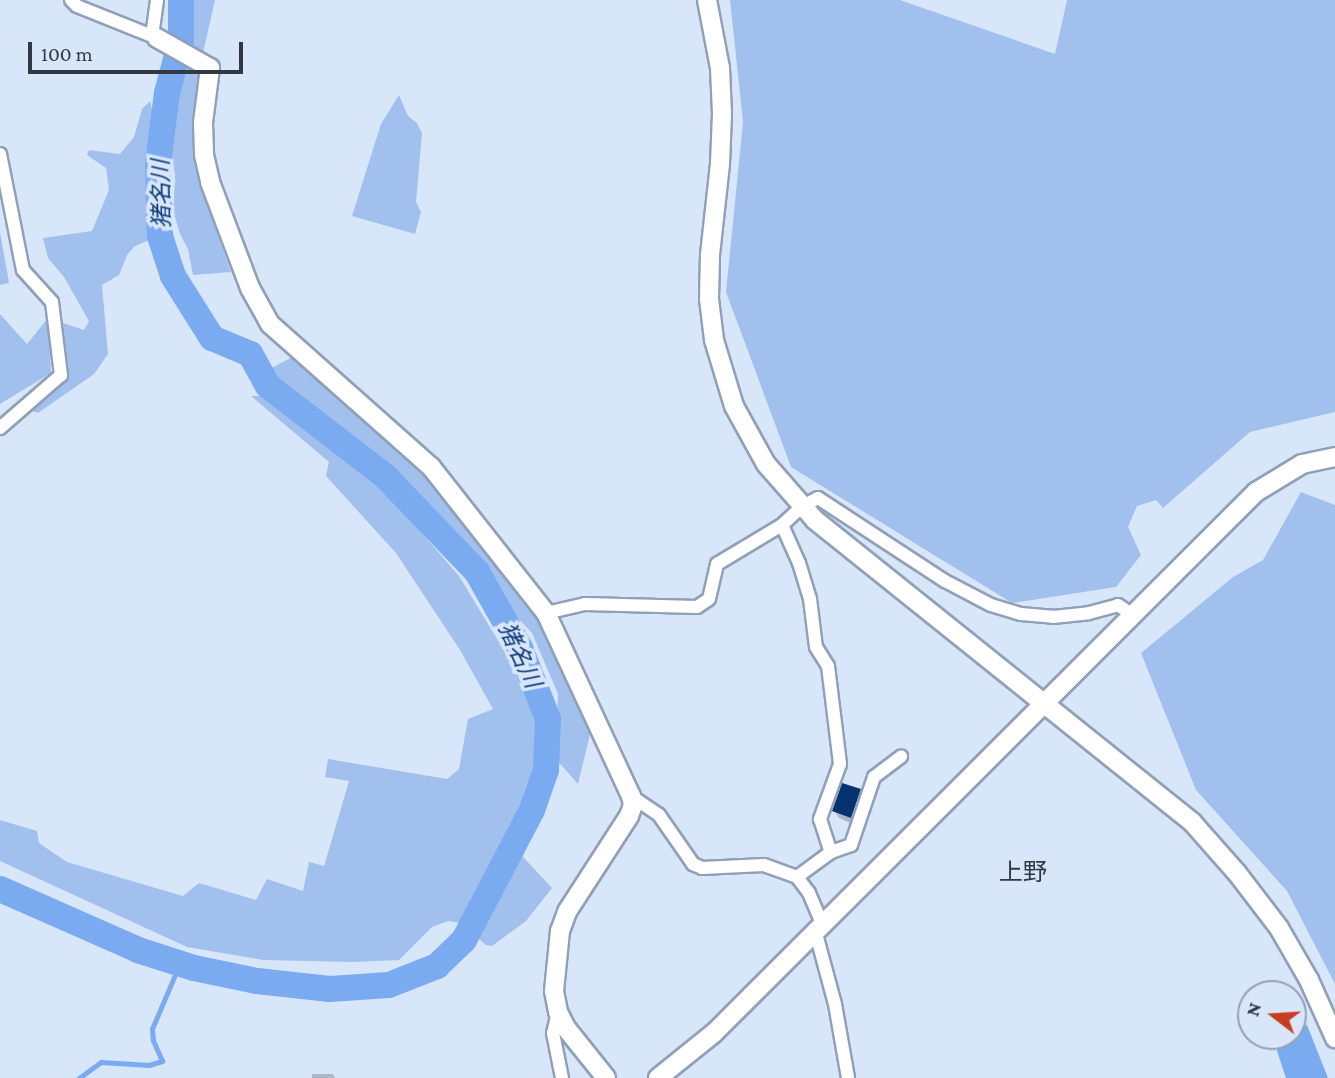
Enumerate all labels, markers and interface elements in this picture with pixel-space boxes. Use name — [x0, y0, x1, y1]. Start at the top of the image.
scale bar — [32, 28, 247, 72]
text: 100 m — [41, 42, 93, 66]
water label: 猪名川 — [147, 159, 175, 229]
water label: 猪名川 — [493, 618, 547, 692]
district label: 上野 — [999, 858, 1047, 886]
north arrow — [1237, 980, 1307, 1050]
text: N — [1241, 1000, 1265, 1019]

